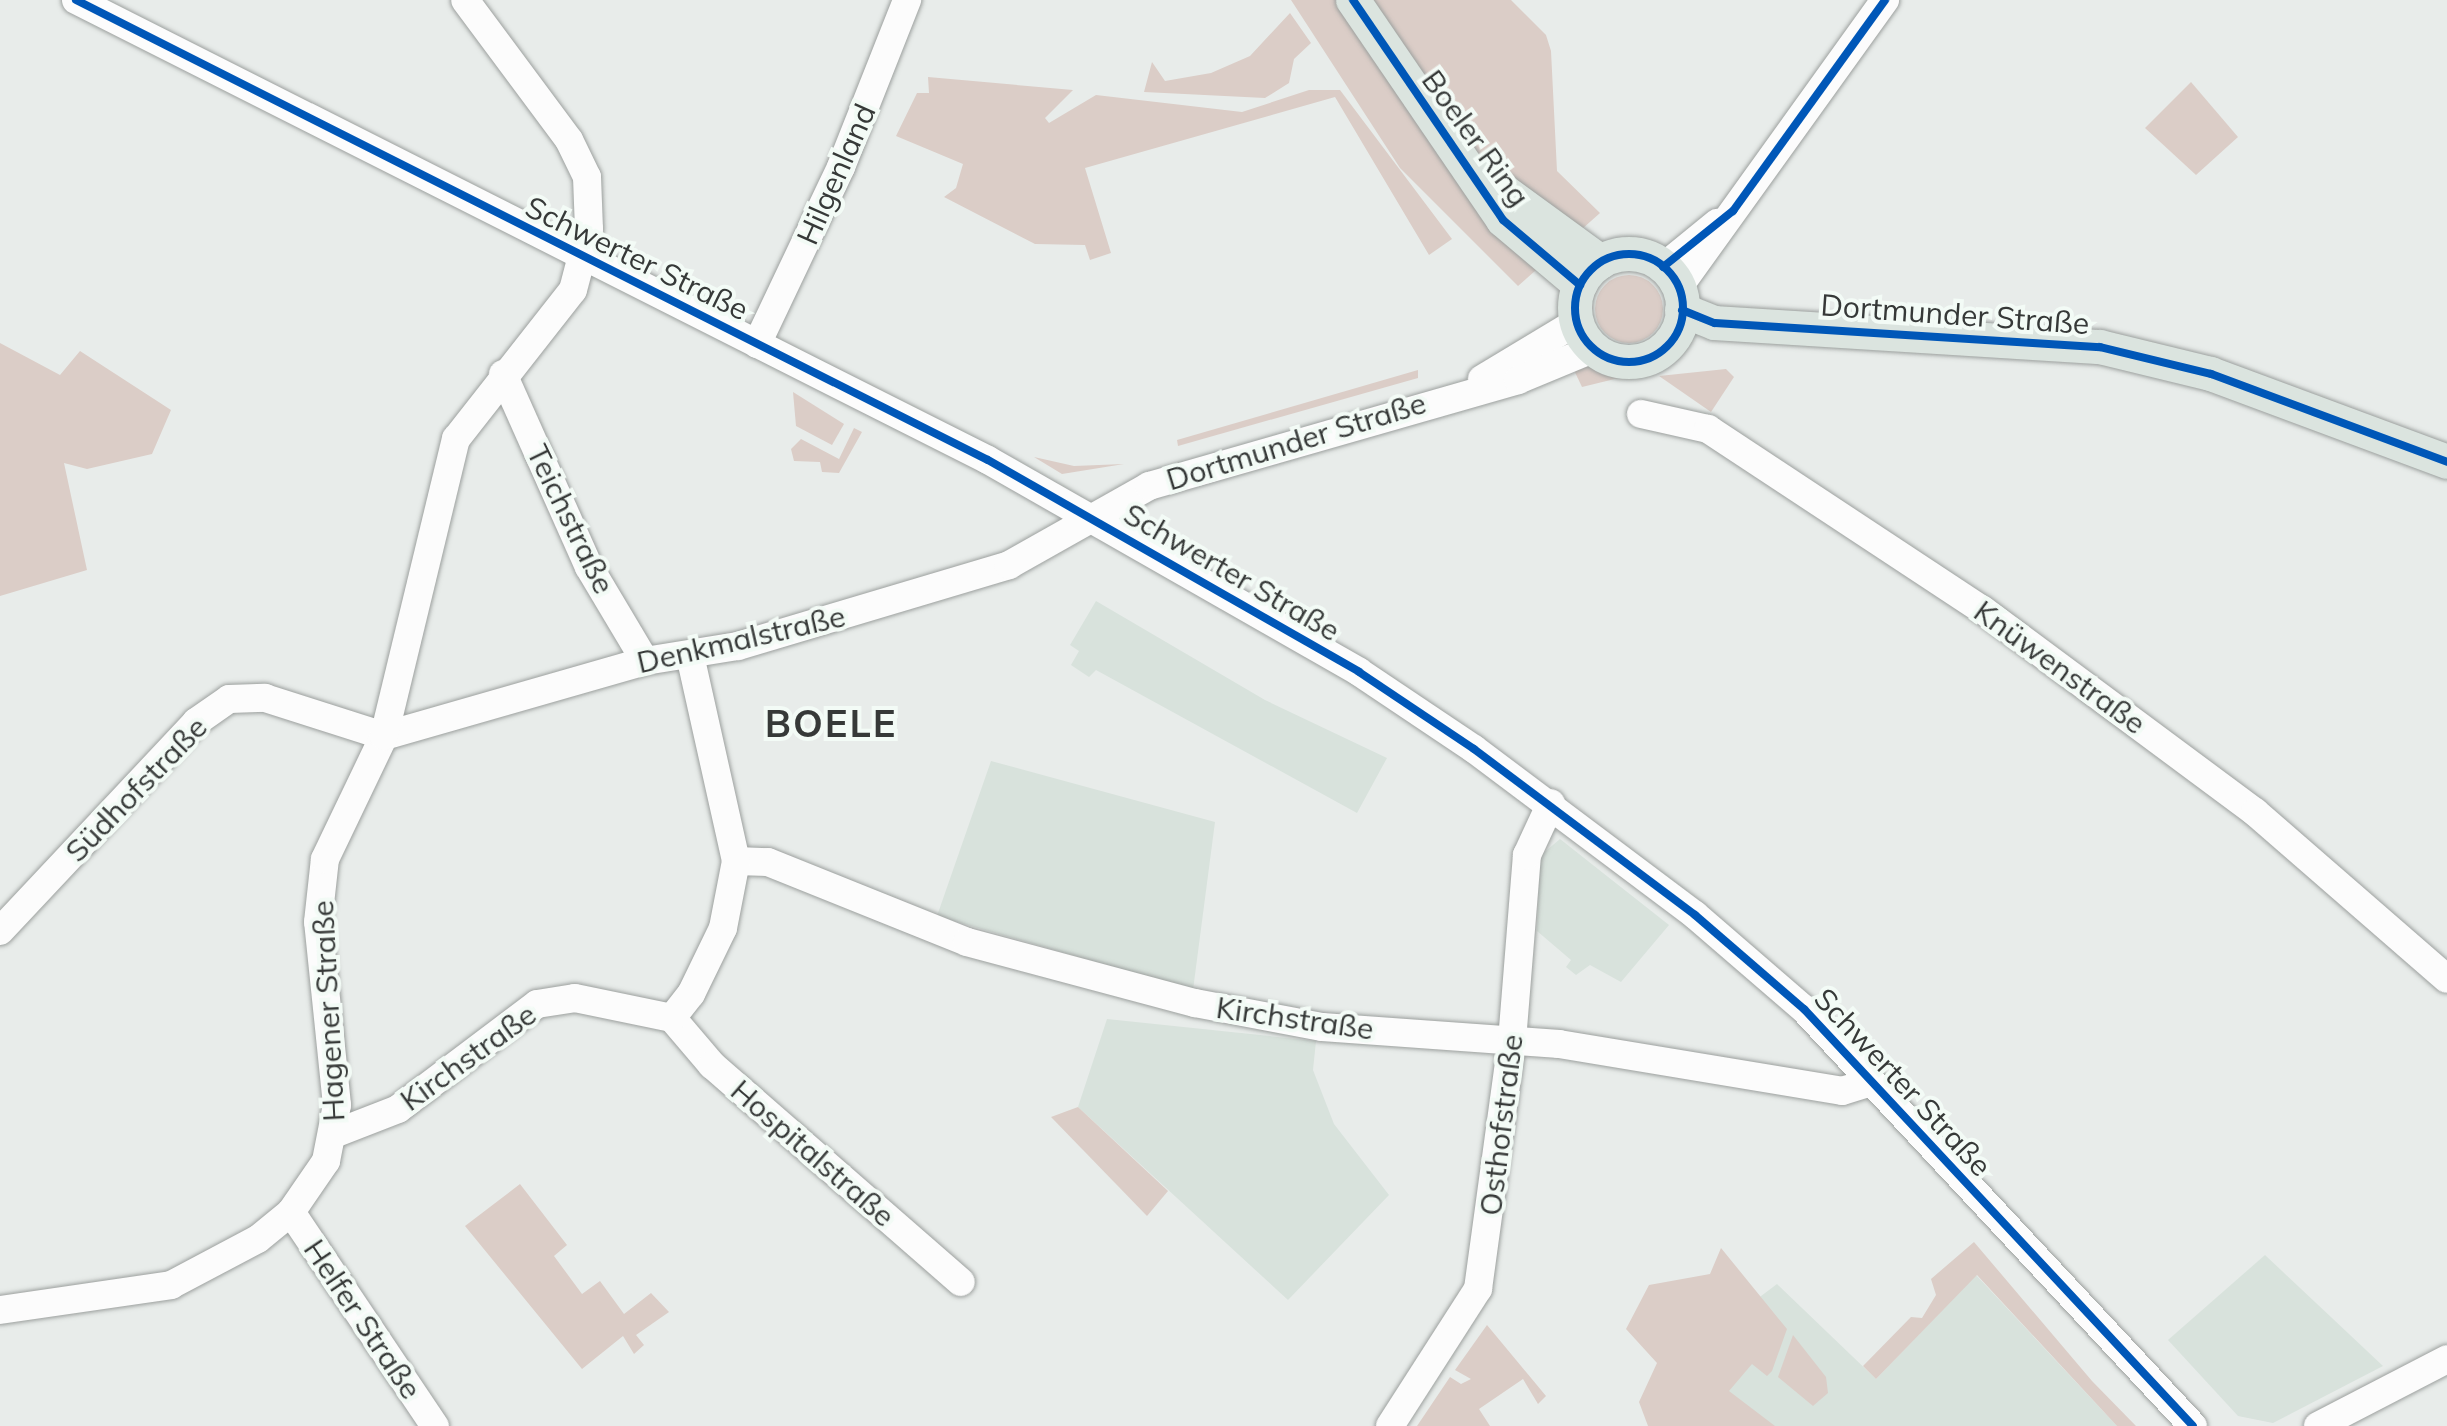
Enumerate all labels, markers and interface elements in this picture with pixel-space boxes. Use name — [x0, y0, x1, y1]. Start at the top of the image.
street label: Boeler Ring — [1415, 63, 1537, 213]
street label: Hilgenland — [789, 98, 883, 250]
street label: Schwerter Straße — [520, 188, 754, 328]
street label: Dortmunder Straße — [1819, 287, 2091, 341]
street label: Dortmunder Straße — [1162, 384, 1430, 498]
street label: Teichstraße — [520, 439, 622, 599]
street label: Schwerter Straße — [1118, 496, 1346, 648]
street label: Knüwenstraße — [1967, 593, 2153, 741]
street label: Denkmalstraße — [633, 598, 849, 680]
district label: BOELE — [765, 701, 897, 747]
street label: Südhofstraße — [58, 709, 214, 869]
street label: Hagener Straße — [304, 900, 352, 1122]
street label: Schwerter Straße — [1807, 981, 1999, 1183]
street label: Kirchstraße — [1214, 989, 1376, 1047]
street label: Kirchstraße — [393, 996, 543, 1118]
street label: Osthofstraße — [1472, 1032, 1530, 1218]
street label: Hospitalstraße — [724, 1072, 902, 1234]
street label: Helfer Straße — [297, 1232, 429, 1406]

